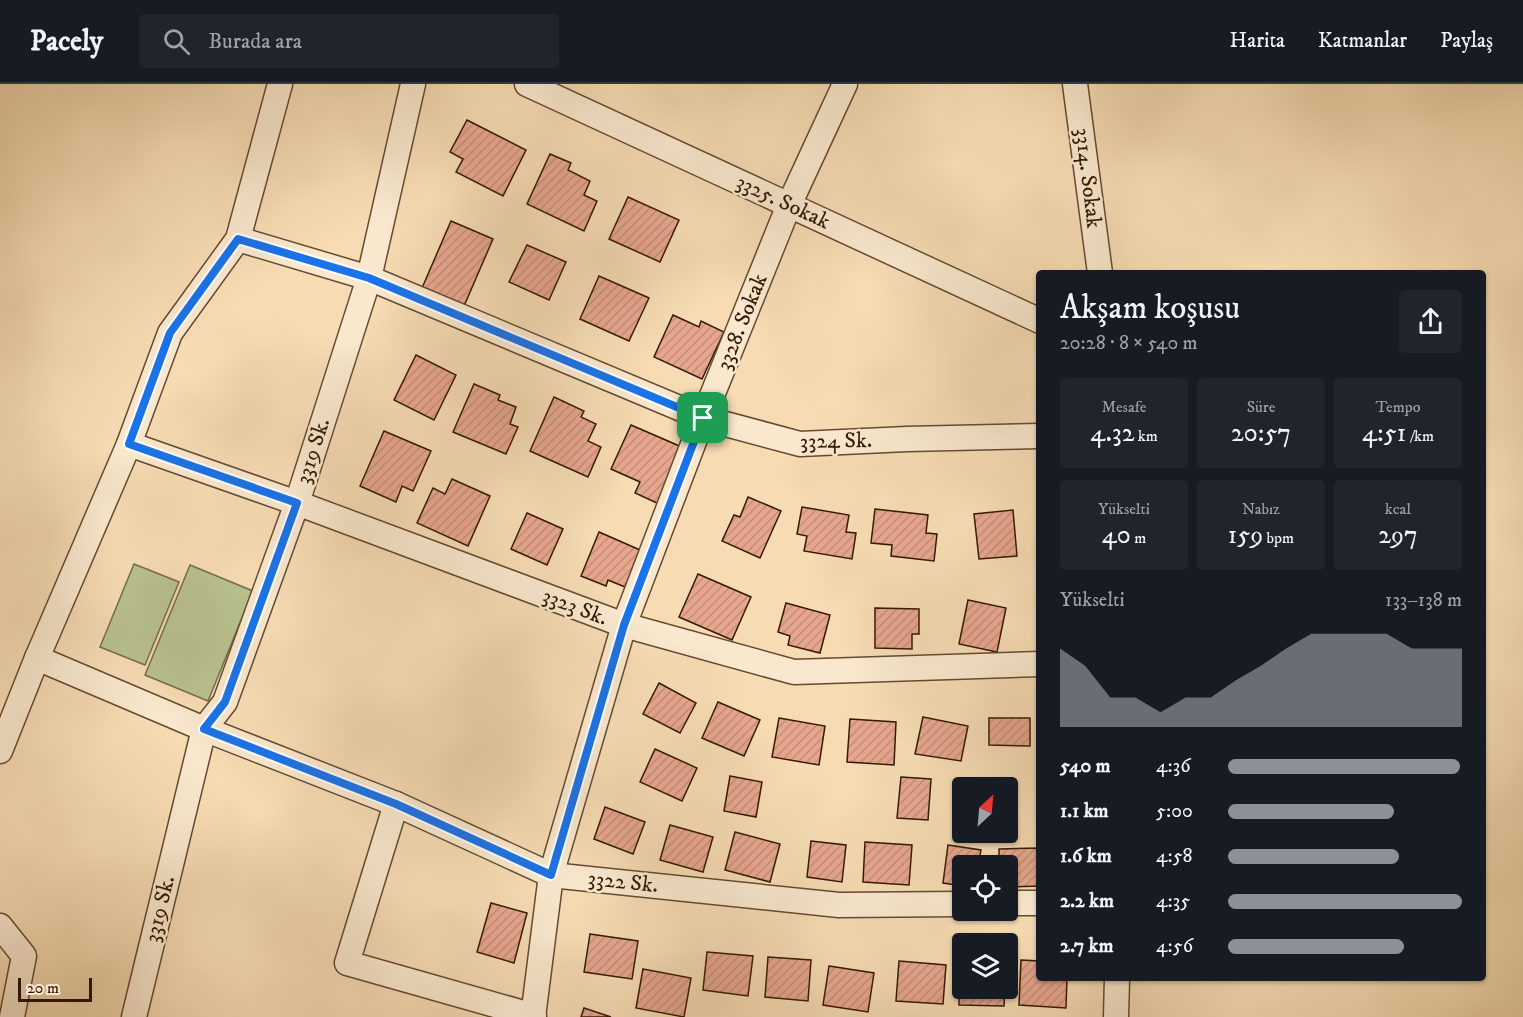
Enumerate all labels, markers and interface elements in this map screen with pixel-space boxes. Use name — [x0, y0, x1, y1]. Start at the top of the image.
search box — [139, 14, 559, 68]
text: Pacely — [30, 24, 103, 59]
icon: search — [160, 25, 193, 58]
text: Burada ara — [208, 28, 302, 55]
text: Harita — [1230, 28, 1285, 54]
text: Katmanlar — [1318, 28, 1407, 54]
text: Paylaş — [1440, 28, 1493, 54]
street label: 3314. Sokak — [1068, 126, 1108, 230]
street label: 3325. Sokak — [732, 169, 834, 236]
street label: 3328. Sokak — [710, 270, 774, 374]
text: Akşam koşusu — [1060, 288, 1240, 329]
button: share — [1399, 290, 1462, 353]
text: 20:28 · 8 × 540 m — [1060, 331, 1198, 356]
pin — [677, 392, 728, 443]
text: Mesafe — [1102, 397, 1146, 417]
text: Süre — [1247, 397, 1275, 417]
text: Tempo — [1376, 397, 1420, 417]
icon: arrive — [686, 401, 719, 434]
street label: 3319 Sk. — [290, 415, 336, 487]
text: 4.32 — [1090, 417, 1134, 450]
text: 20:57 — [1231, 417, 1291, 450]
text: 4:51 — [1362, 417, 1406, 450]
text: km — [1134, 426, 1158, 446]
text: /km — [1406, 426, 1434, 446]
street label: 3324 Sk. — [800, 427, 872, 455]
text: Yükselti — [1098, 499, 1150, 519]
text: Nabız — [1242, 499, 1280, 519]
text: kcal — [1385, 499, 1411, 519]
text: 40 — [1102, 519, 1131, 552]
text: 159 — [1228, 519, 1263, 552]
text: 297 — [1378, 519, 1418, 552]
text: m — [1131, 528, 1146, 548]
text: bpm — [1263, 528, 1294, 548]
street label: 3323 Sk. — [539, 582, 611, 632]
text: Yükselti — [1060, 588, 1125, 613]
text: 133–138 m — [1385, 588, 1462, 613]
text: 540 m — [1060, 754, 1110, 779]
text: 4:36 — [1156, 754, 1191, 779]
north arrow — [952, 777, 1018, 843]
map controls — [952, 777, 1018, 999]
text: 1.1 km — [1060, 799, 1109, 824]
text: 5:00 — [1156, 799, 1193, 824]
text: 1.6 km — [1060, 844, 1112, 869]
text: 4:58 — [1156, 844, 1193, 869]
button: locate — [952, 855, 1018, 921]
street label: 3322 Sk. — [587, 865, 659, 899]
street label: 3319 Sk. — [139, 873, 181, 945]
text: 2.2 km — [1060, 889, 1114, 914]
text: 4:35 — [1156, 889, 1190, 914]
button: layers — [952, 933, 1018, 999]
text: 2.7 km — [1060, 934, 1113, 959]
text: 4:56 — [1156, 934, 1193, 959]
scale bar — [18, 975, 92, 1002]
text: 20 m — [27, 978, 59, 998]

